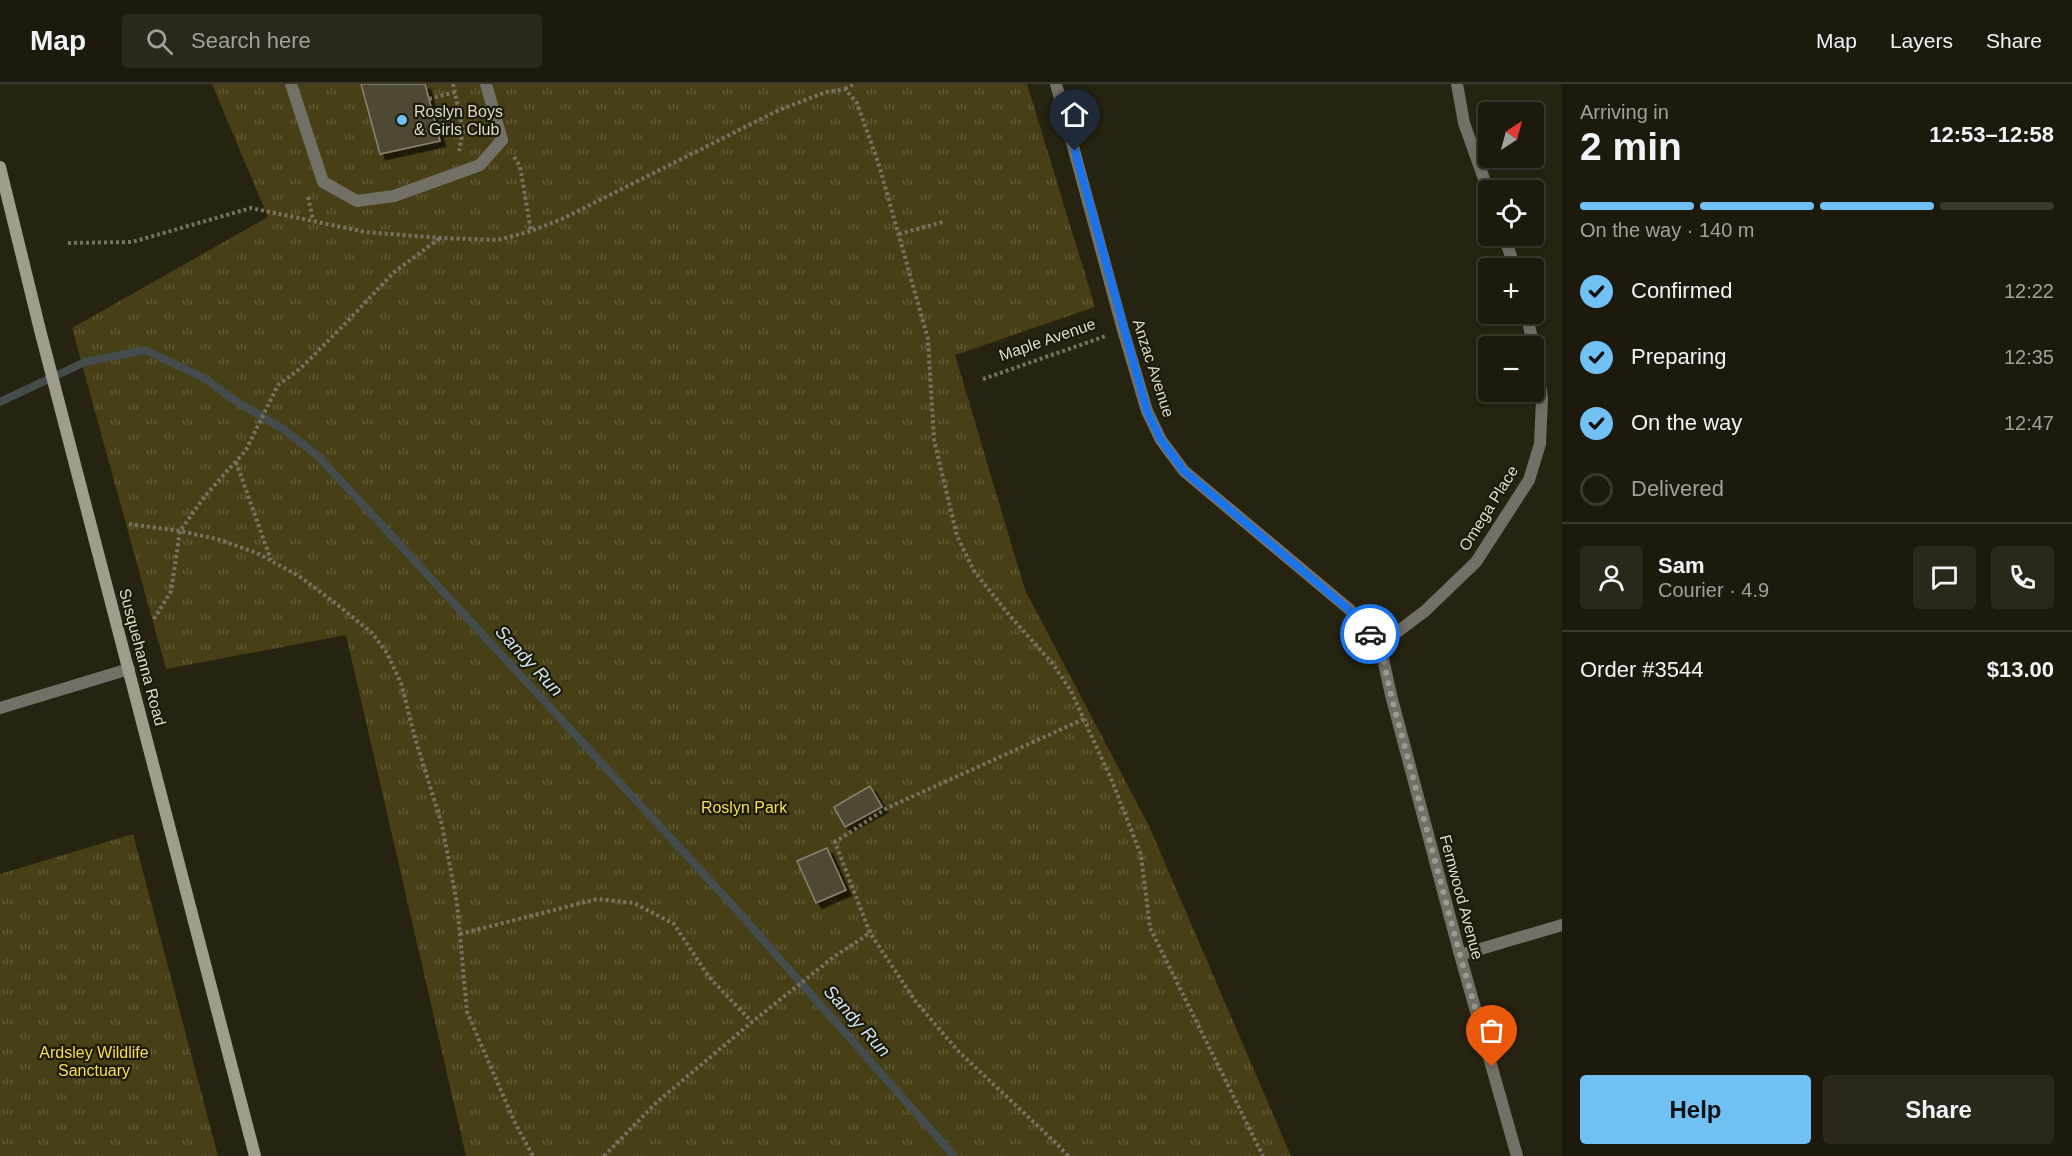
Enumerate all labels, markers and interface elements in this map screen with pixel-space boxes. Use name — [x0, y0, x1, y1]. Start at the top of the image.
search box — [122, 14, 542, 68]
text: Map — [30, 25, 86, 56]
icon: search — [143, 25, 176, 58]
text: Search here — [191, 28, 311, 53]
text: Map — [1816, 29, 1857, 52]
text: Layers — [1890, 29, 1953, 52]
text: Share — [1986, 29, 2042, 52]
pin — [1049, 89, 1100, 151]
icon: home — [1058, 98, 1091, 131]
text: Arriving in — [1580, 101, 1669, 123]
north arrow — [1478, 102, 1544, 168]
map controls — [1478, 102, 1544, 402]
place label: Roslyn Boys & Girls Club — [414, 103, 503, 138]
marker: Roslyn Boys & Girls Club — [395, 113, 409, 127]
text: 12:53–12:58 — [1929, 122, 2054, 147]
text: 2 min — [1580, 125, 1682, 168]
button: locate — [1478, 180, 1544, 246]
text: On the way · 140 m — [1580, 219, 1755, 241]
button: + — [1478, 258, 1544, 324]
icon: check — [1580, 275, 1613, 308]
text: Confirmed — [1631, 278, 1732, 303]
text: 12:22 — [2004, 280, 2054, 302]
street label: Maple Avenue — [997, 315, 1098, 364]
street label: Anzac Avenue — [1130, 317, 1177, 419]
button: − — [1478, 336, 1544, 402]
icon: check — [1580, 341, 1613, 374]
text: Preparing — [1631, 344, 1726, 369]
text: 12:35 — [2004, 346, 2054, 368]
icon: check — [1580, 407, 1613, 440]
text: On the way — [1631, 410, 1742, 435]
text: 12:47 — [2004, 412, 2054, 434]
street label: Omega Place — [1456, 463, 1521, 554]
text: Delivered — [1631, 476, 1724, 501]
button: person — [1580, 546, 1643, 609]
button: chat — [1913, 546, 1976, 609]
button: phone — [1991, 546, 2054, 609]
text: Sam — [1658, 553, 1704, 578]
text: Courier · 4.9 — [1658, 579, 1769, 601]
street label: Susquehanna Road — [116, 587, 169, 728]
courier — [1340, 604, 1400, 664]
icon: car — [1354, 618, 1387, 651]
water label: Sandy Run — [491, 622, 567, 700]
text: Order #3544 — [1580, 657, 1704, 682]
text: $13.00 — [1987, 657, 2054, 682]
park label: Roslyn Park — [701, 799, 788, 816]
street label: Fernwood Avenue — [1437, 833, 1486, 962]
water label: Sandy Run — [820, 981, 894, 1061]
pin — [1466, 1005, 1517, 1067]
icon: bag — [1475, 1014, 1508, 1047]
park label: Ardsley Wildlife Sanctuary — [39, 1044, 149, 1079]
button: Help — [1580, 1075, 1811, 1144]
button: Share — [1823, 1075, 2054, 1144]

